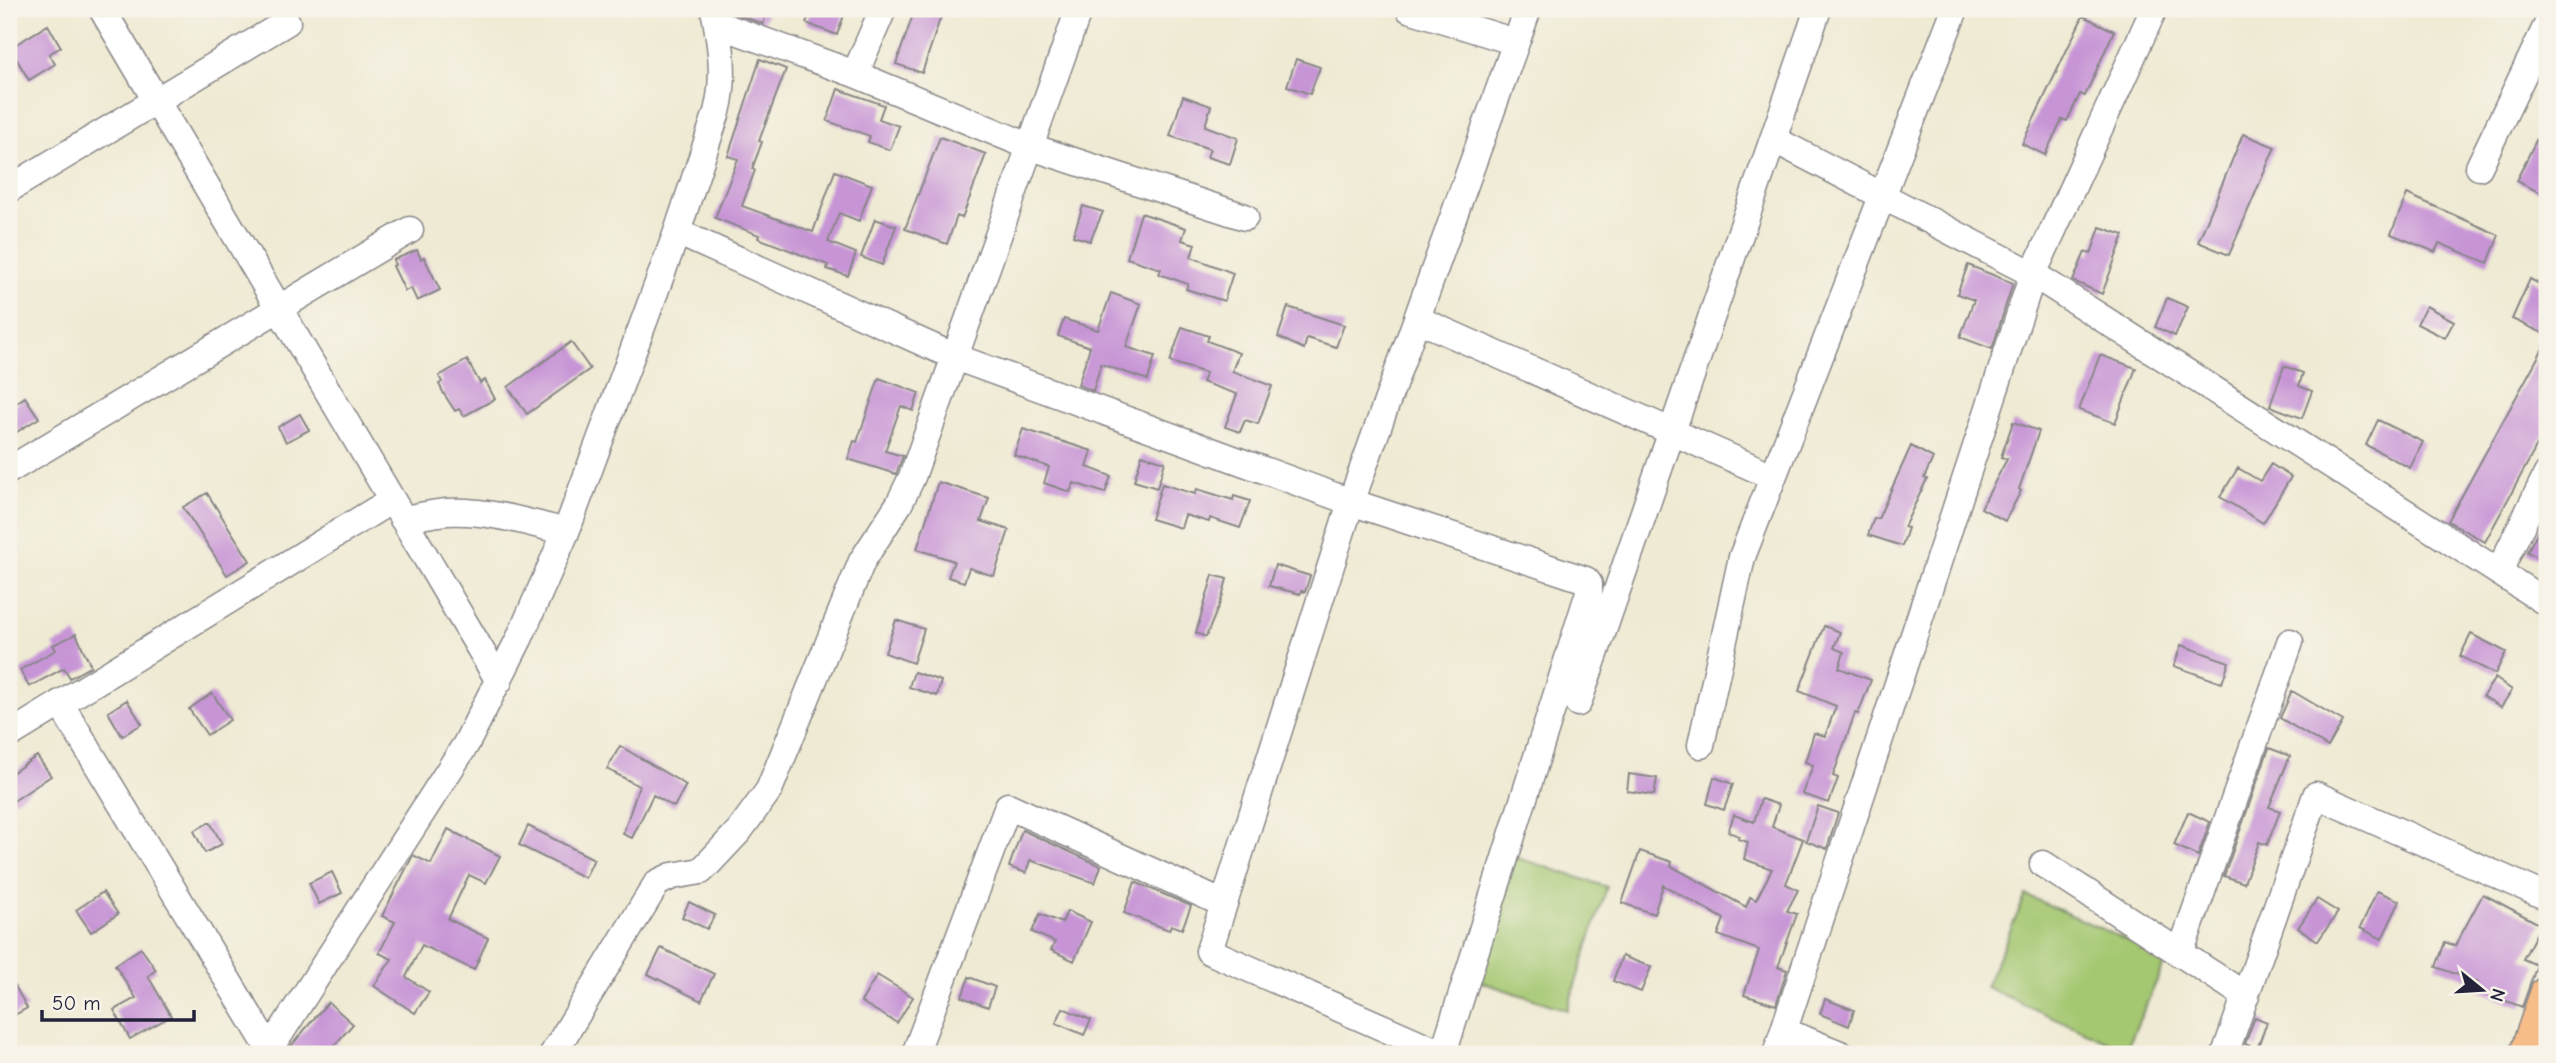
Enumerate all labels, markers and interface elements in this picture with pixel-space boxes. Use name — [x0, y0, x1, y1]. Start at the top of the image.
north arrow — [2448, 954, 2518, 1024]
scale bar — [42, 979, 194, 1023]
text: N — [2485, 986, 2510, 1004]
text: 50 m — [52, 991, 101, 1015]

